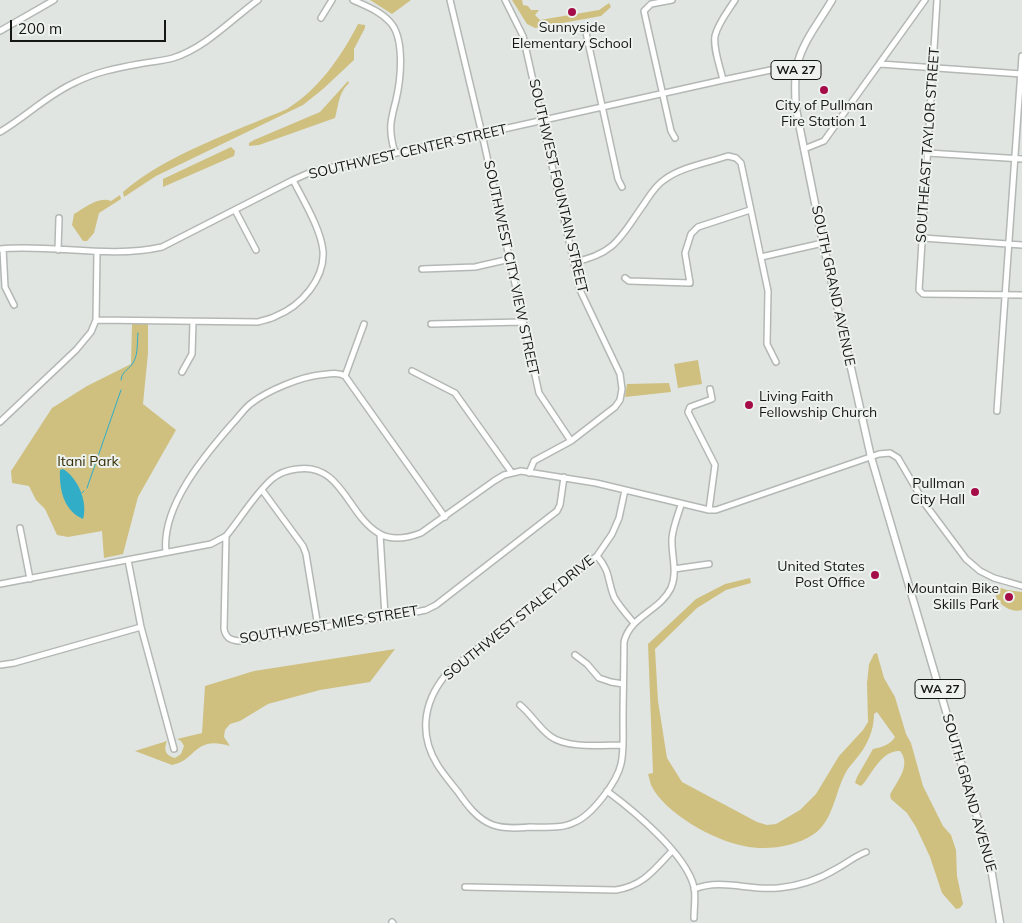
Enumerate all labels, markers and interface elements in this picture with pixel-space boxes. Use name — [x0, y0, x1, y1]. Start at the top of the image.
marker: Sunnyside Elementary School — [566, 6, 578, 18]
scale bar — [12, 10, 169, 42]
text: 200 m — [18, 19, 62, 38]
place label: Sunnyside Elementary School — [512, 20, 632, 52]
street label: SOUTHEAST TAYLOR STREET — [913, 47, 943, 243]
road number: WA 27 — [771, 60, 821, 80]
street label: SOUTHWEST FOUNTAIN STREET — [525, 77, 591, 295]
marker: City of Pullman Fire Station 1 — [818, 84, 830, 96]
place label: City of Pullman Fire Station 1 — [775, 98, 873, 130]
street label: SOUTHWEST CENTER STREET — [307, 121, 509, 183]
street label: SOUTHWEST CITY VIEW STREET — [480, 159, 542, 377]
street label: SOUTH GRAND AVENUE — [808, 204, 858, 368]
place label: Living Faith Fellowship Church — [759, 389, 877, 422]
marker: Living Faith Fellowship Church — [743, 399, 755, 411]
park label: Itani Park — [57, 454, 119, 470]
place label: Pullman City Hall — [910, 476, 965, 508]
marker: Pullman City Hall — [969, 486, 981, 498]
street label: SOUTHWEST STALEY DRIVE — [440, 552, 598, 684]
place label: United States Post Office — [777, 559, 865, 592]
marker: United States Post Office — [869, 569, 881, 581]
place label: Mountain Bike Skills Park — [907, 581, 999, 614]
marker: Mountain Bike Skills Park — [1003, 591, 1015, 603]
street label: SOUTHWEST MIES STREET — [238, 603, 420, 647]
road number: WA 27 — [915, 680, 965, 699]
street label: SOUTH GRAND AVENUE — [938, 712, 1000, 874]

